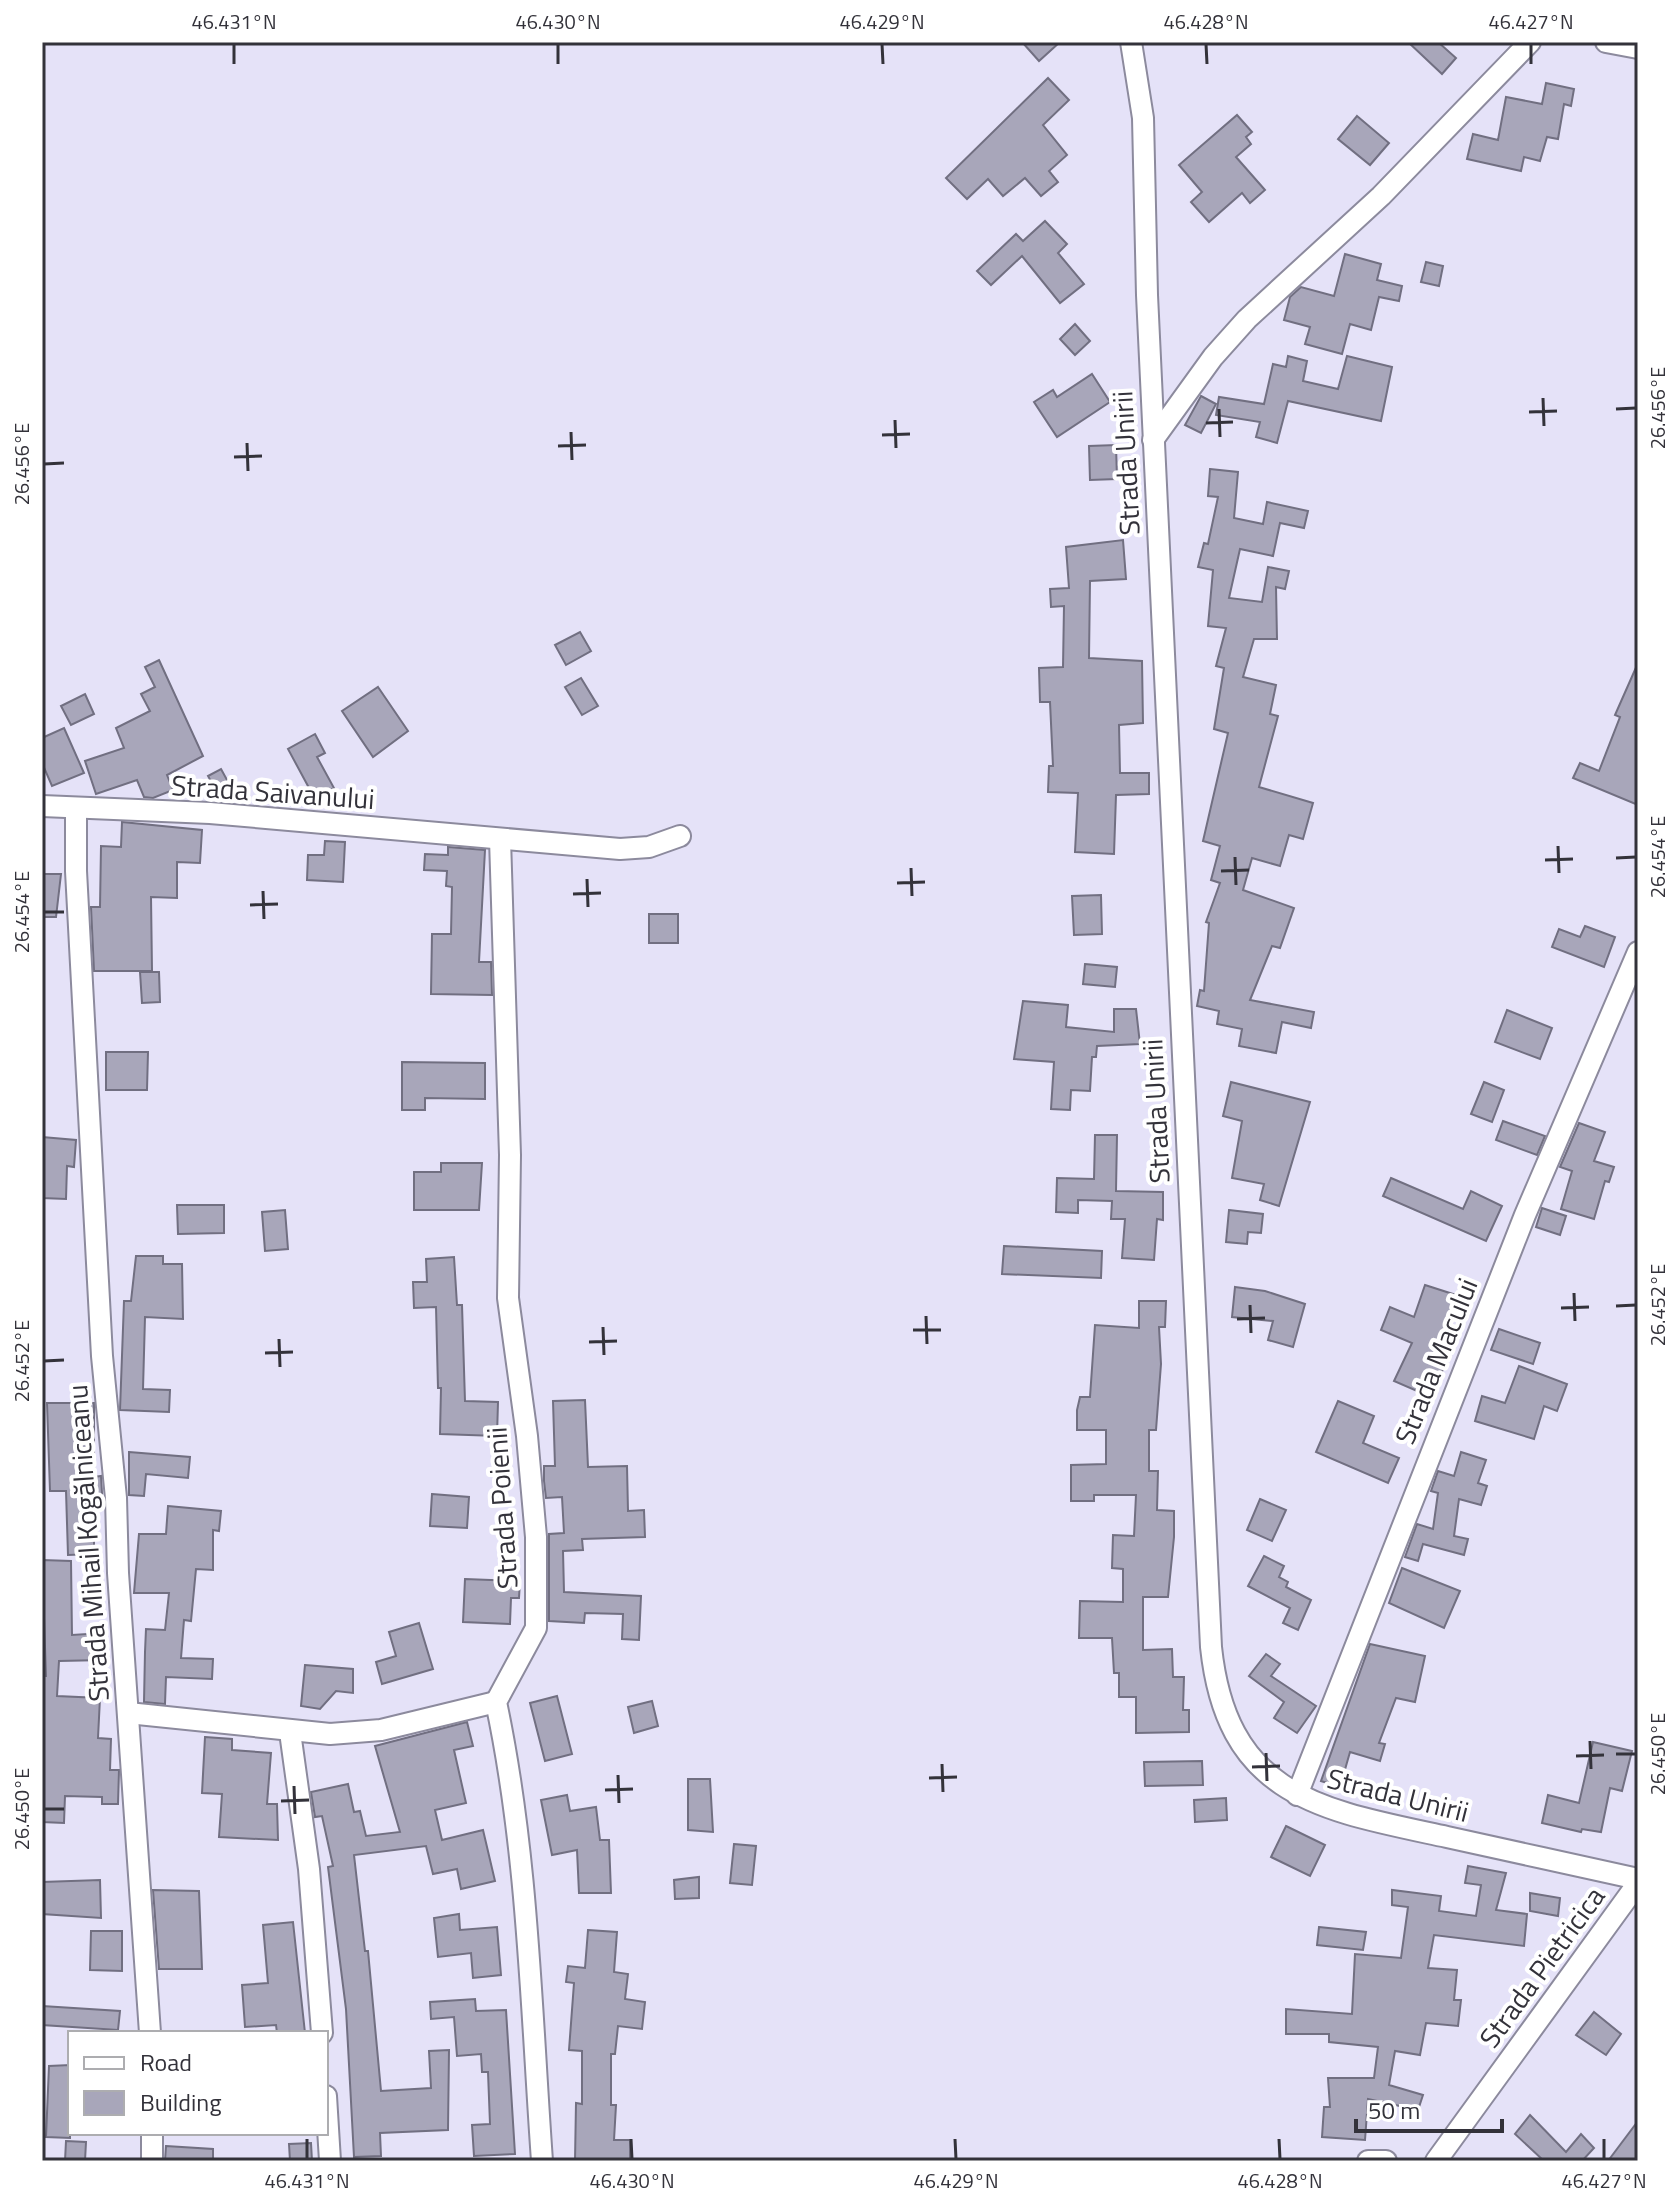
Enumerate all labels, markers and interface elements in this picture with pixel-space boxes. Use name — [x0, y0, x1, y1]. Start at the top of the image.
text: 46.431°N — [191, 6, 277, 37]
text: 46.430°N — [515, 6, 601, 37]
text: 46.429°N — [839, 6, 925, 37]
text: 46.428°N — [1163, 6, 1249, 37]
text: 46.427°N — [1488, 6, 1574, 37]
text: 26.456°E — [1642, 367, 1673, 449]
street label: Strada Unirii — [1100, 390, 1151, 536]
text: 26.456°E — [6, 423, 37, 505]
street label: Strada Saivanului — [170, 763, 376, 820]
text: 26.454°E — [1642, 816, 1673, 898]
text: 26.454°E — [6, 871, 37, 953]
street label: Strada Unirii — [1130, 1038, 1181, 1184]
text: 26.452°E — [1642, 1264, 1673, 1346]
street label: Strada Macului — [1383, 1271, 1488, 1450]
text: 26.452°E — [6, 1320, 37, 1402]
street label: Strada Mihail Kogălniceanu — [55, 1383, 120, 1703]
street label: Strada Poienii — [474, 1426, 529, 1591]
text: 26.450°E — [1642, 1713, 1673, 1795]
street label: Strada Unirii — [1323, 1756, 1473, 1833]
text: 26.450°E — [6, 1768, 37, 1850]
street label: Strada Pietricica — [1468, 1877, 1615, 2056]
legend — [68, 2031, 328, 2135]
text: Road — [140, 2044, 192, 2080]
scale bar — [1356, 2083, 1502, 2133]
text: Building — [140, 2084, 222, 2120]
text: 50 m — [1368, 2092, 1420, 2128]
text: 46.431°N — [264, 2165, 350, 2196]
text: 46.430°N — [589, 2165, 675, 2196]
text: 46.429°N — [913, 2165, 999, 2196]
text: 46.428°N — [1237, 2165, 1323, 2196]
text: 46.427°N — [1561, 2165, 1647, 2196]

